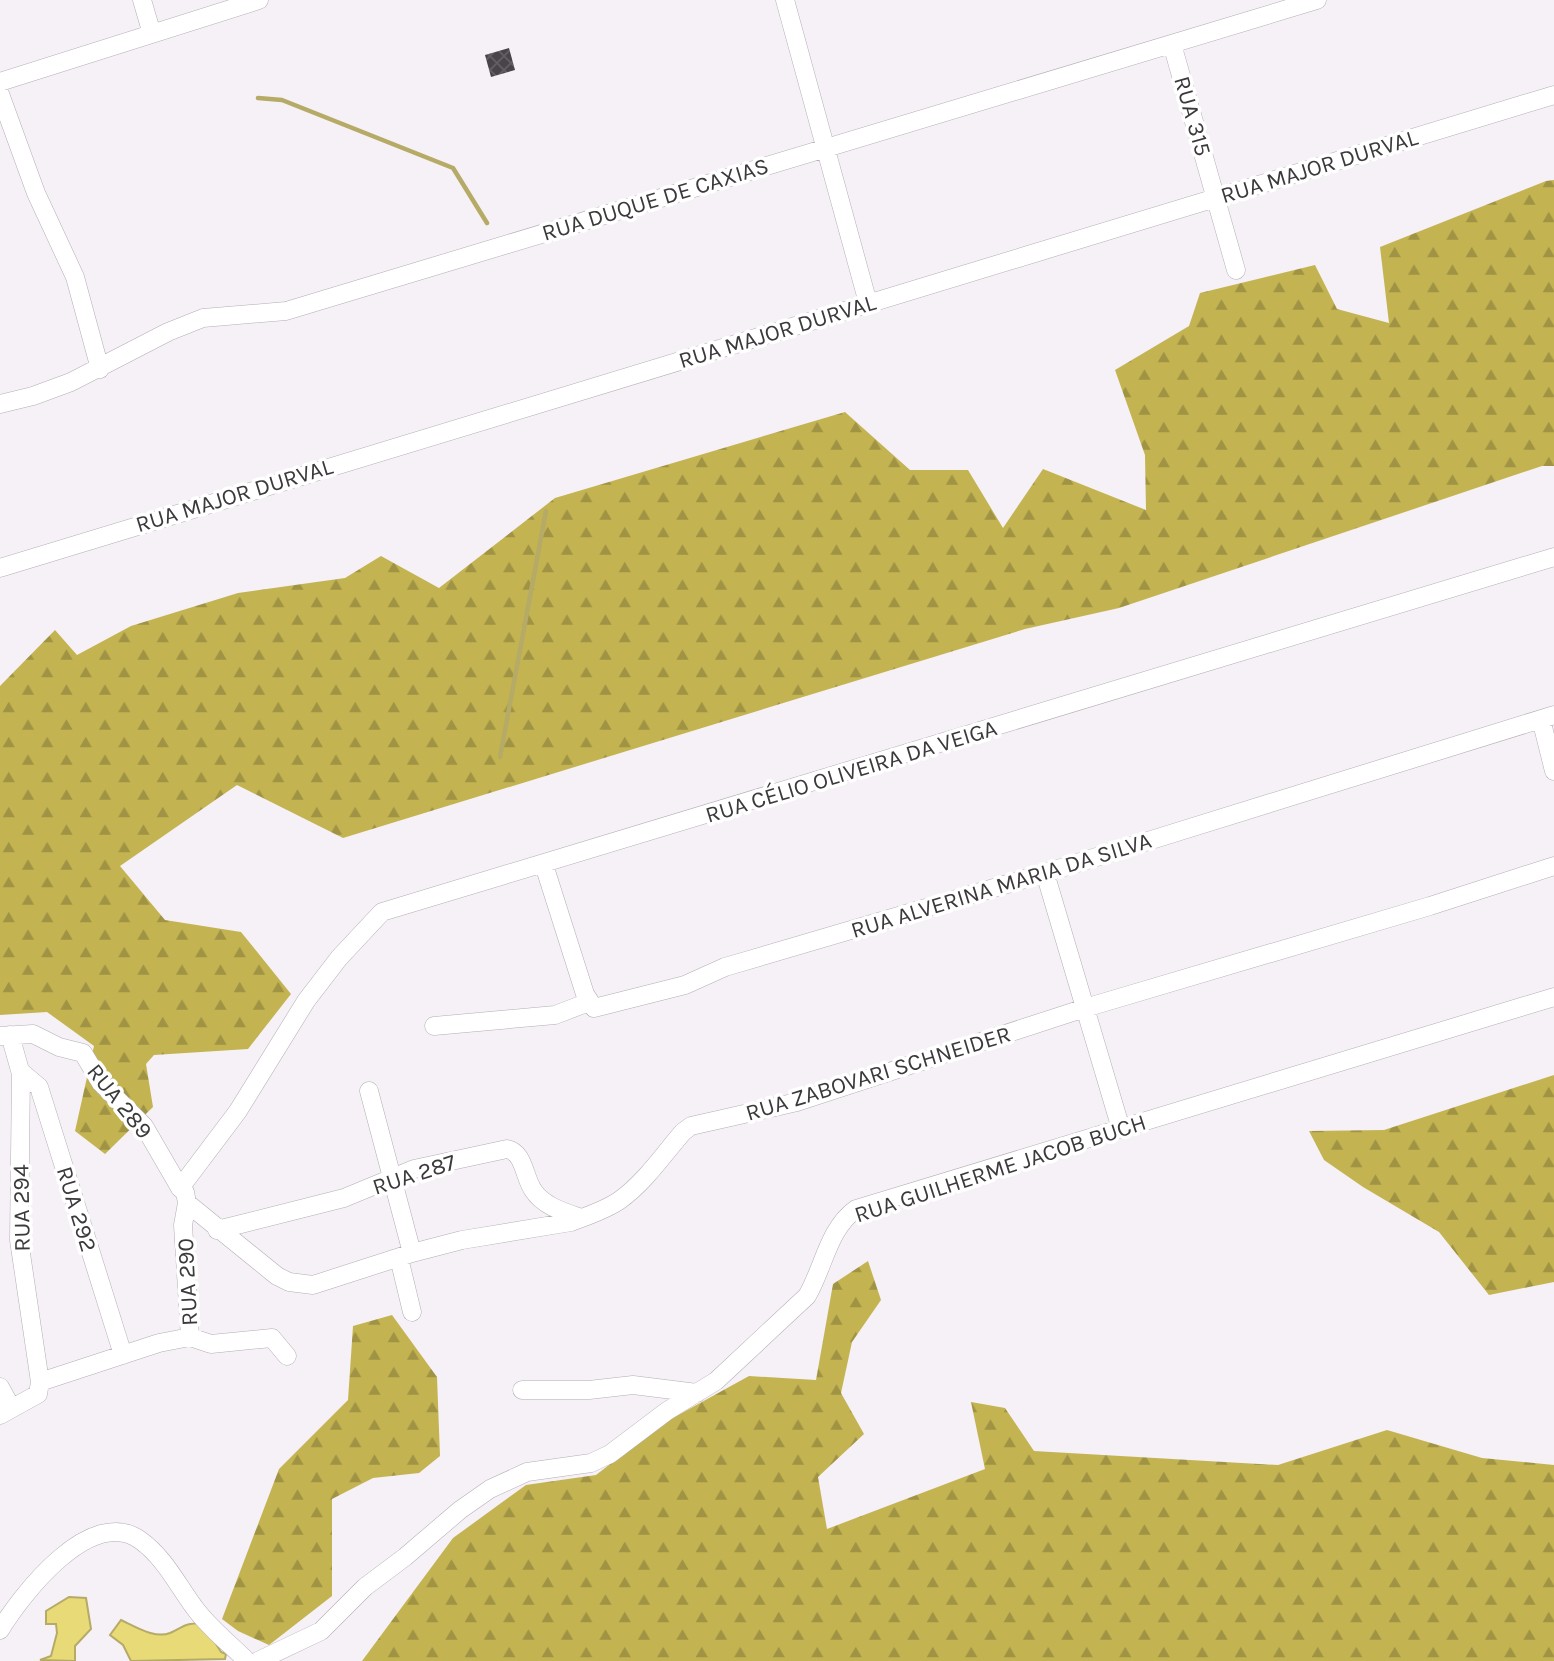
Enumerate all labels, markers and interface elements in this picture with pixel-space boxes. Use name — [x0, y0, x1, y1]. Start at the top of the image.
street label: RUA 315 — [1168, 73, 1217, 159]
street label: RUA MAJOR DURVAL — [1217, 124, 1421, 209]
street label: RUA DUQUE DE CAXIAS — [539, 152, 772, 247]
street label: RUA MAJOR DURVAL — [675, 289, 879, 374]
street label: RUA MAJOR DURVAL — [132, 453, 336, 538]
street label: RUA CÉLIO OLIVEIRA DA VEIGA — [702, 714, 1000, 829]
street label: RUA ALVERINA MARIA DA SILVA — [848, 827, 1155, 944]
street label: RUA ZABOVARI SCHNEIDER — [742, 1020, 1014, 1127]
street label: RUA 289 — [81, 1058, 158, 1144]
street label: RUA GUILHERME JACOB BUCH — [851, 1109, 1149, 1228]
street label: RUA 287 — [369, 1148, 459, 1201]
street label: RUA 292 — [51, 1163, 102, 1255]
street label: RUA 294 — [7, 1164, 36, 1252]
street label: RUA 290 — [172, 1237, 203, 1327]

